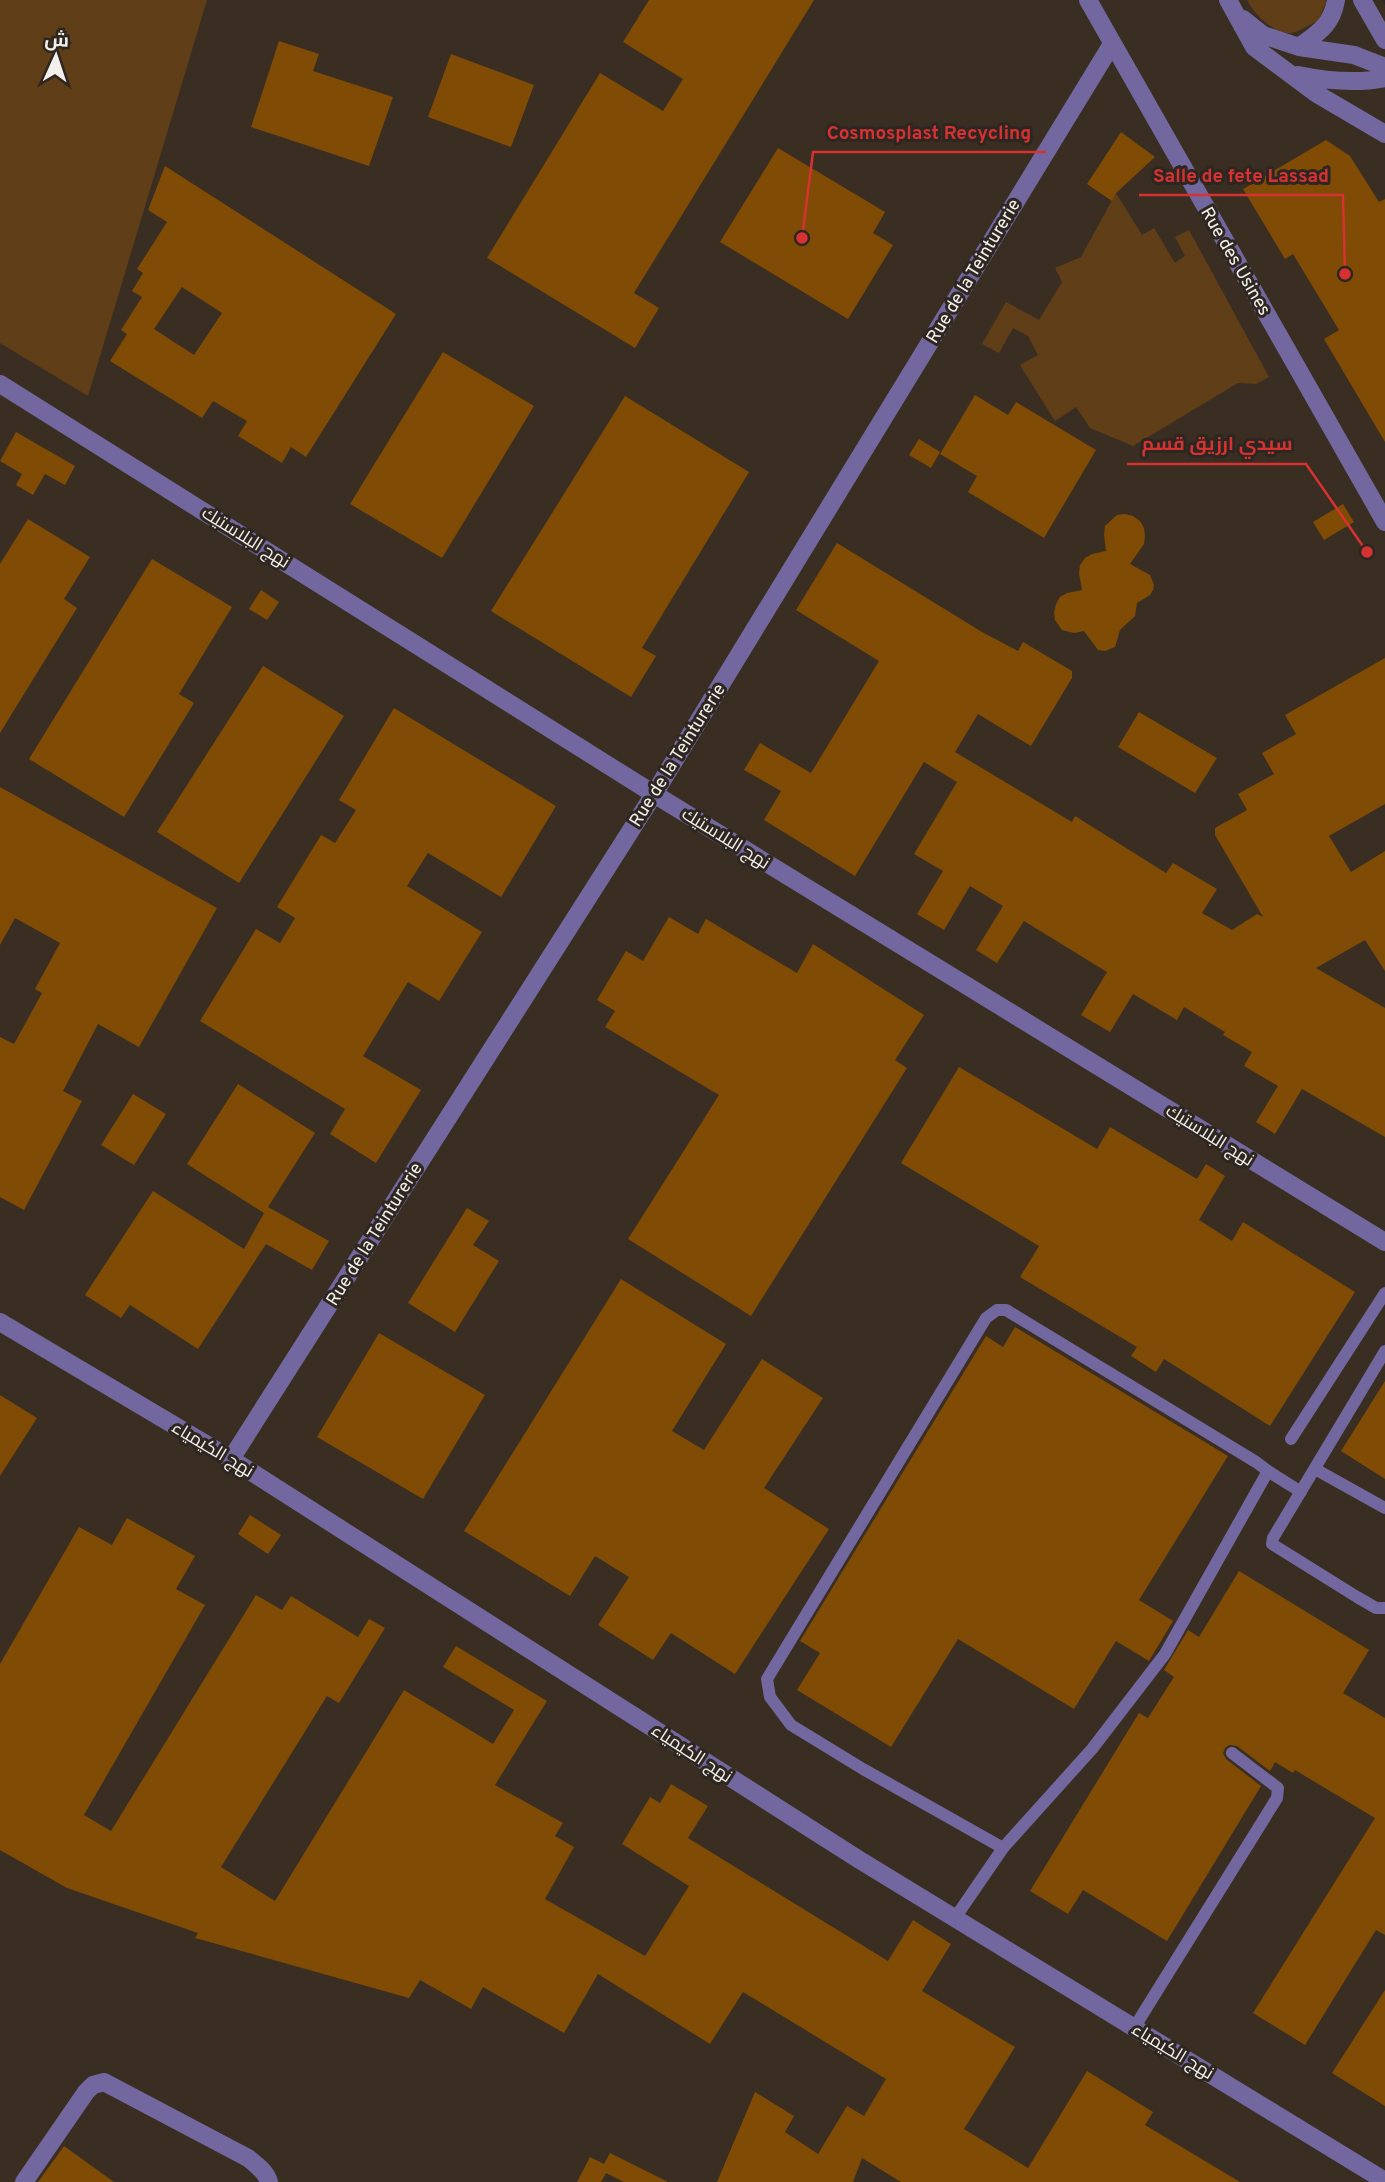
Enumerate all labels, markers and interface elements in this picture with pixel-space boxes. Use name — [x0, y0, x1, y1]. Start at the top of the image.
north arrow — [21, 21, 91, 91]
text: ش — [44, 28, 70, 54]
callout: Cosmosplast Recycling — [813, 112, 1046, 152]
text: Cosmosplast Recycling — [827, 122, 1031, 146]
callout: Salle de fete Lassad — [1139, 155, 1343, 195]
text: Salle de fete Lassad — [1153, 165, 1329, 189]
street label: Rue de la Teinturerie — [922, 195, 1027, 348]
street label: Rue des Usines — [1194, 203, 1275, 320]
callout: سيدي ارزيق قسم — [1127, 424, 1306, 464]
text: سيدي ارزيق قسم — [1142, 433, 1292, 459]
street label: نهج البلاستيك — [197, 502, 294, 574]
street label: Rue de la Teinturerie — [625, 680, 732, 832]
street label: نهج البلاستيك — [677, 803, 774, 875]
street label: نهج البلاستيك — [1161, 1100, 1258, 1172]
street label: Rue de la Teinturerie — [322, 1159, 429, 1311]
street label: نهج الكيمياء — [167, 1417, 257, 1484]
street label: نهج الكيمياء — [646, 1720, 736, 1789]
street label: نهج الكيمياء — [1127, 2019, 1217, 2086]

